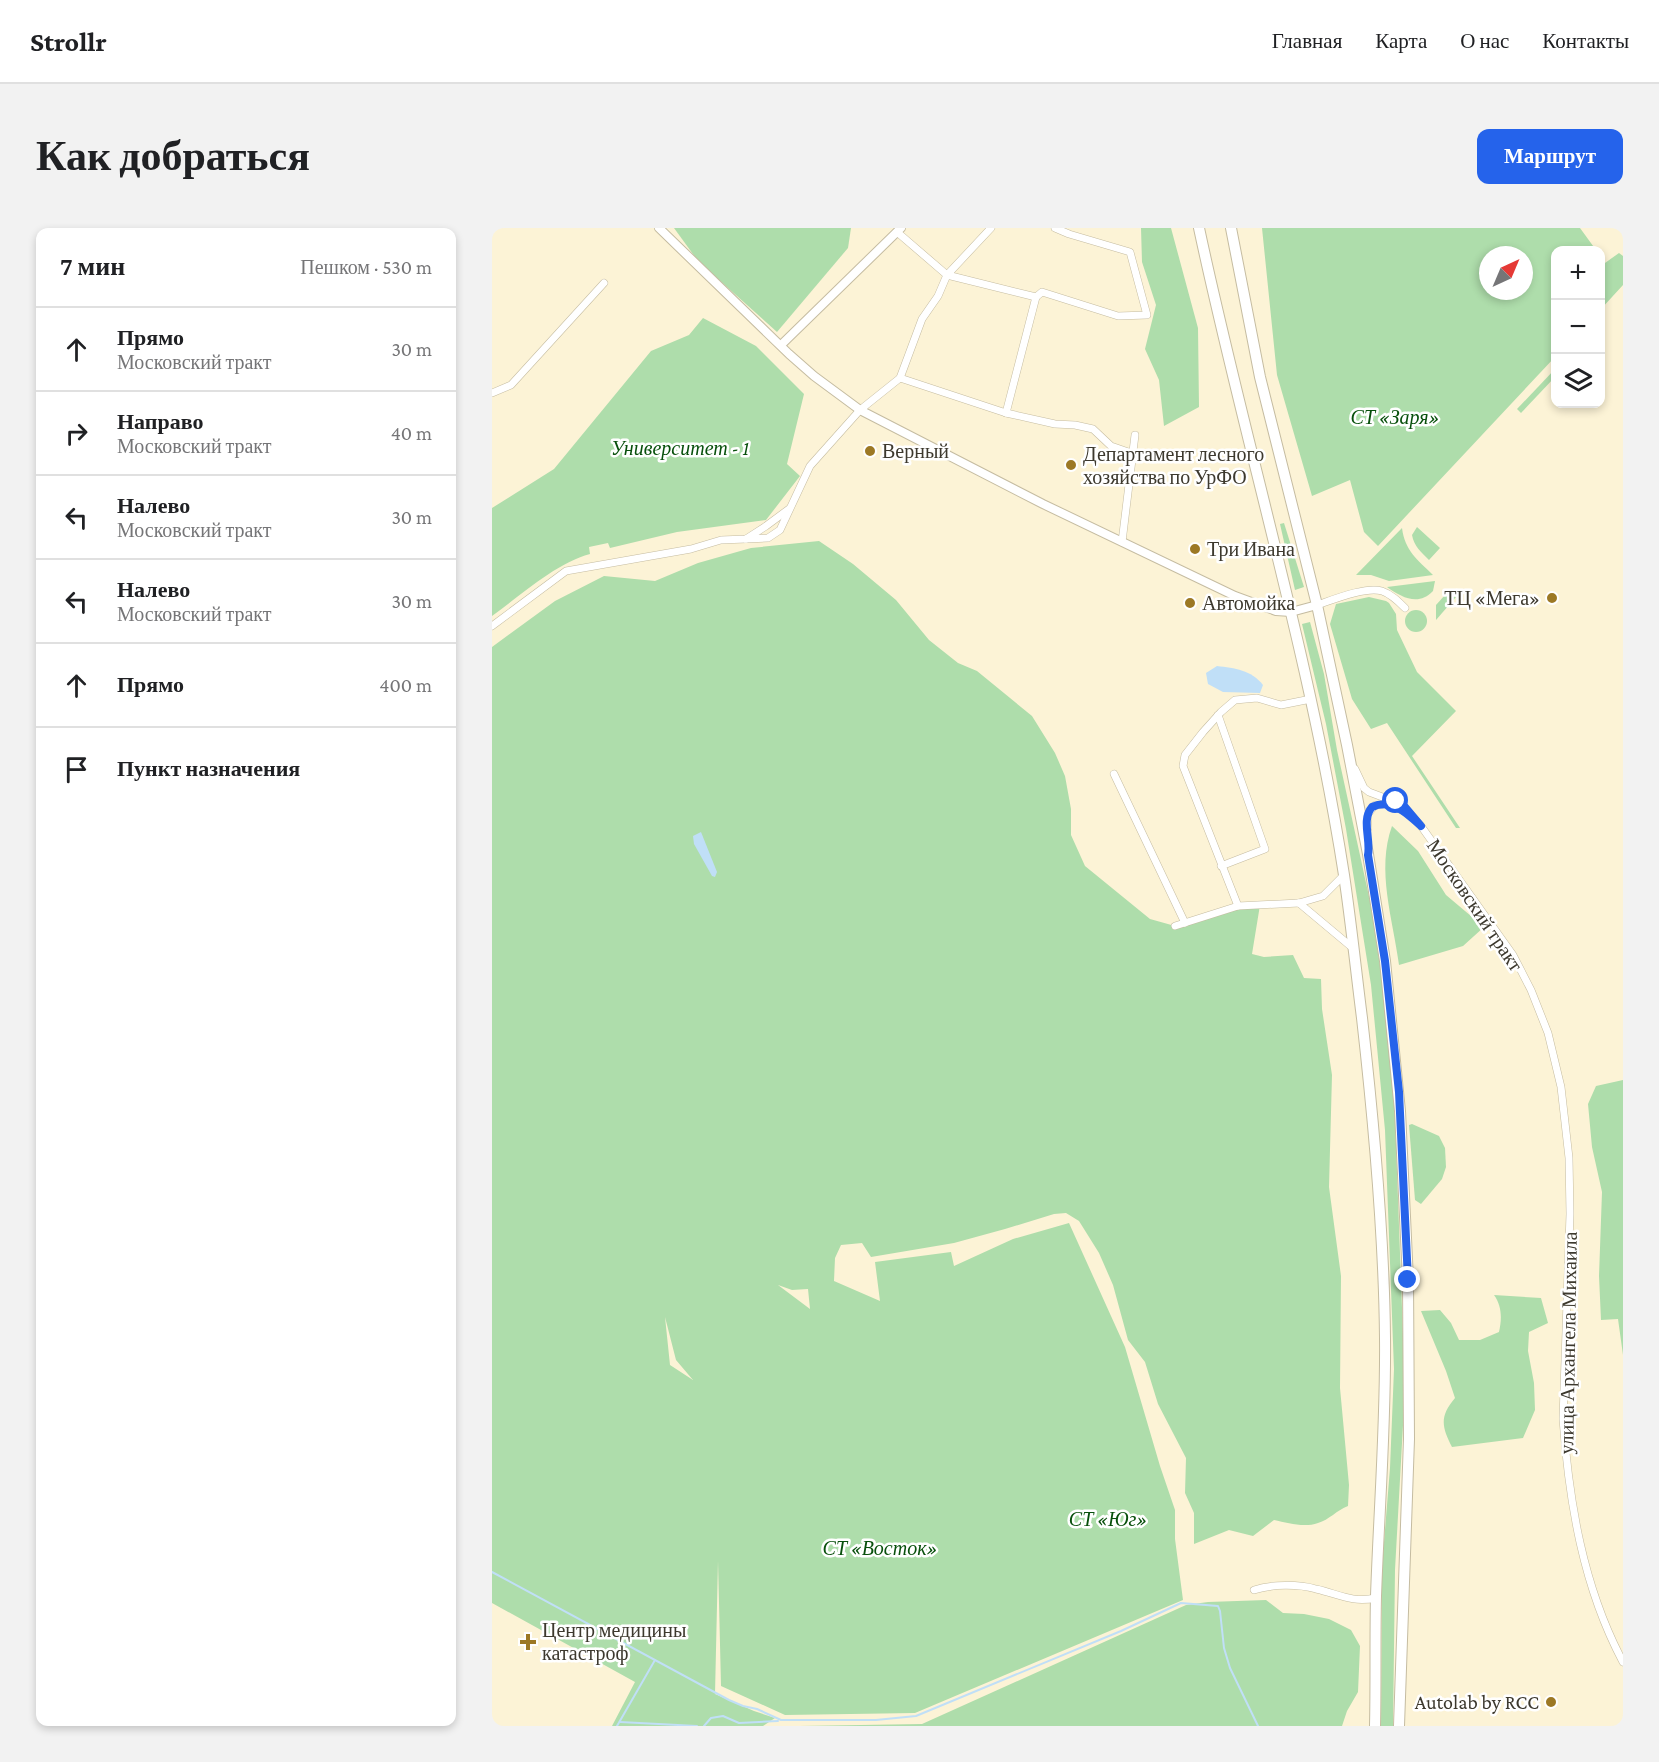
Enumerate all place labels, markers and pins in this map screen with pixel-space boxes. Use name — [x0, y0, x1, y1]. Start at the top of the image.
place label: Верный — [882, 440, 949, 463]
place label: Департамент лесного хозяйства по УрФО — [1083, 443, 1264, 489]
marker: Верный — [863, 444, 877, 458]
marker: Департамент лесного хозяйства по УрФО — [1064, 458, 1078, 472]
place label: Три Ивана — [1207, 538, 1295, 561]
marker: Три Ивана — [1188, 542, 1202, 556]
place label: ТЦ «Мега» — [1444, 587, 1540, 610]
marker: ТЦ «Мега» — [1545, 591, 1559, 605]
place label: Автомойка — [1202, 592, 1295, 614]
marker: Автомойка — [1183, 596, 1197, 610]
place label: Центр медицины катастроф — [542, 1619, 686, 1665]
marker: Центр медицины катастроф — [519, 1633, 537, 1651]
place label: Autolab by RCC — [1415, 1691, 1539, 1714]
marker: Autolab by RCC — [1544, 1695, 1558, 1709]

